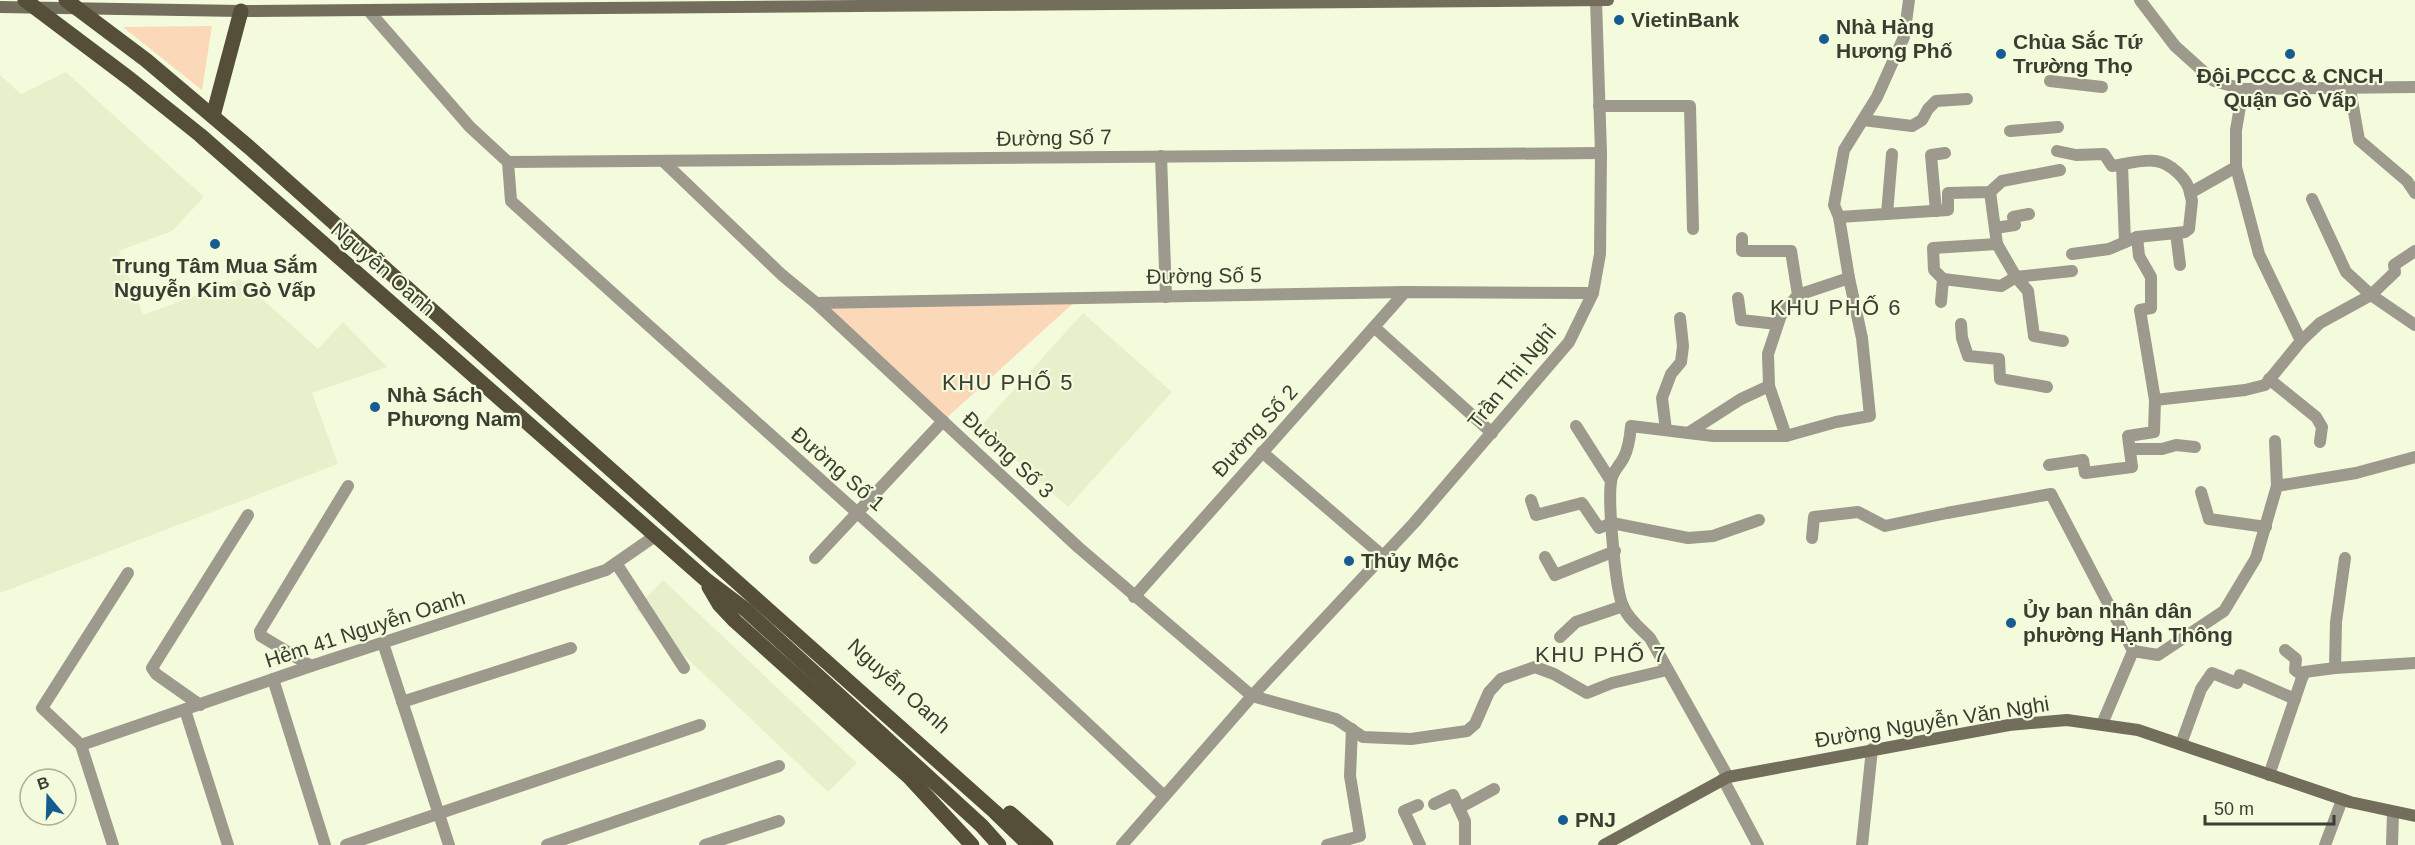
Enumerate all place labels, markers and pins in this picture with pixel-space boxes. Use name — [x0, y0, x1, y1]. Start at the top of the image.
place label: VietinBank — [1631, 8, 1739, 31]
marker: VietinBank — [1612, 13, 1626, 27]
place label: Nhà Hàng Hương Phố — [1836, 15, 1953, 62]
place label: Chùa Sắc Tứ Trường Thọ — [2013, 30, 2143, 77]
marker: Nhà Hàng Hương Phố — [1817, 32, 1831, 46]
marker: Chùa Sắc Tứ Trường Thọ — [1994, 47, 2008, 61]
marker: Đội PCCC & CNCH Quận Gò Vấp — [2283, 47, 2297, 61]
place label: Đội PCCC & CNCH Quận Gò Vấp — [2197, 64, 2383, 111]
marker: Trung Tâm Mua Sắm Nguyễn Kim Gò Vấp — [208, 237, 222, 251]
place label: Trung Tâm Mua Sắm Nguyễn Kim Gò Vấp — [112, 254, 318, 301]
place label: Nhà Sách Phương Nam — [387, 383, 521, 430]
marker: Nhà Sách Phương Nam — [368, 400, 382, 414]
place label: Thủy Mộc — [1361, 549, 1459, 572]
marker: Thủy Mộc — [1342, 554, 1356, 568]
place label: Ủy ban nhân dân phường Hạnh Thông — [2023, 599, 2233, 646]
marker: Ủy ban nhân dân phường Hạnh Thông — [2004, 616, 2018, 630]
place label: PNJ — [1575, 808, 1616, 831]
marker: PNJ — [1556, 813, 1570, 827]

